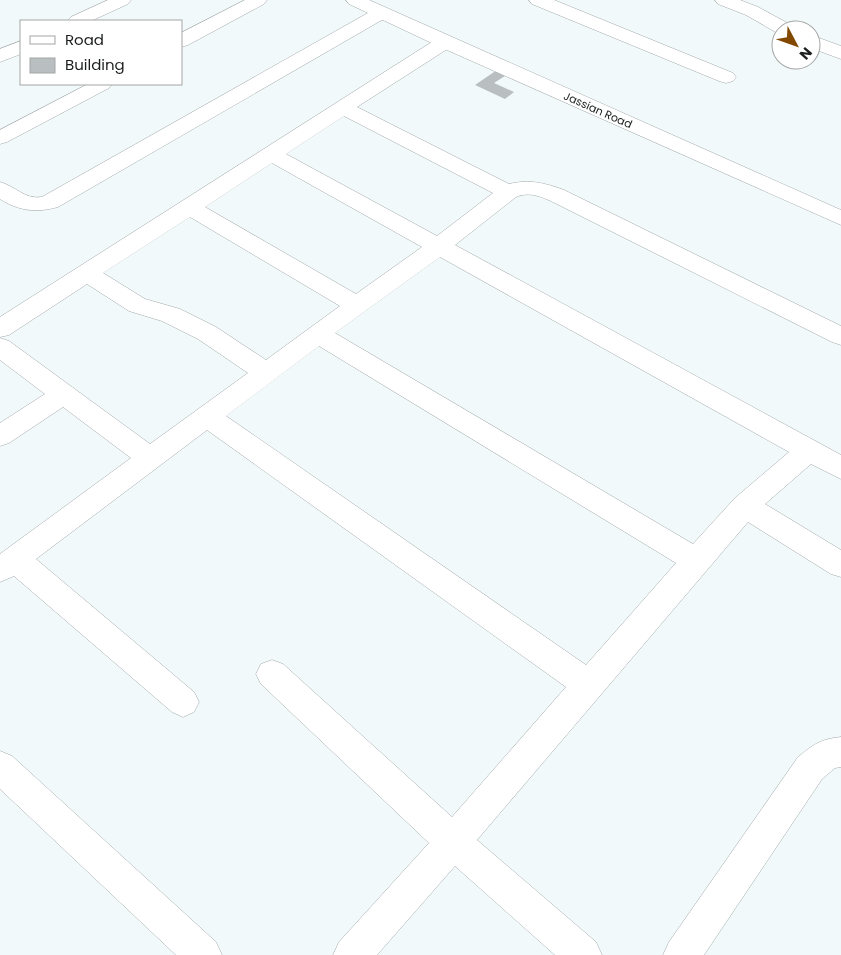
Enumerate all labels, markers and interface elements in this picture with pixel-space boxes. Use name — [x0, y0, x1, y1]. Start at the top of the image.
legend — [20, 20, 182, 85]
north arrow — [771, 20, 821, 70]
text: Road — [65, 29, 104, 50]
text: N — [795, 43, 817, 64]
text: Building — [65, 54, 125, 75]
street label: Jassian Road — [561, 88, 635, 132]

